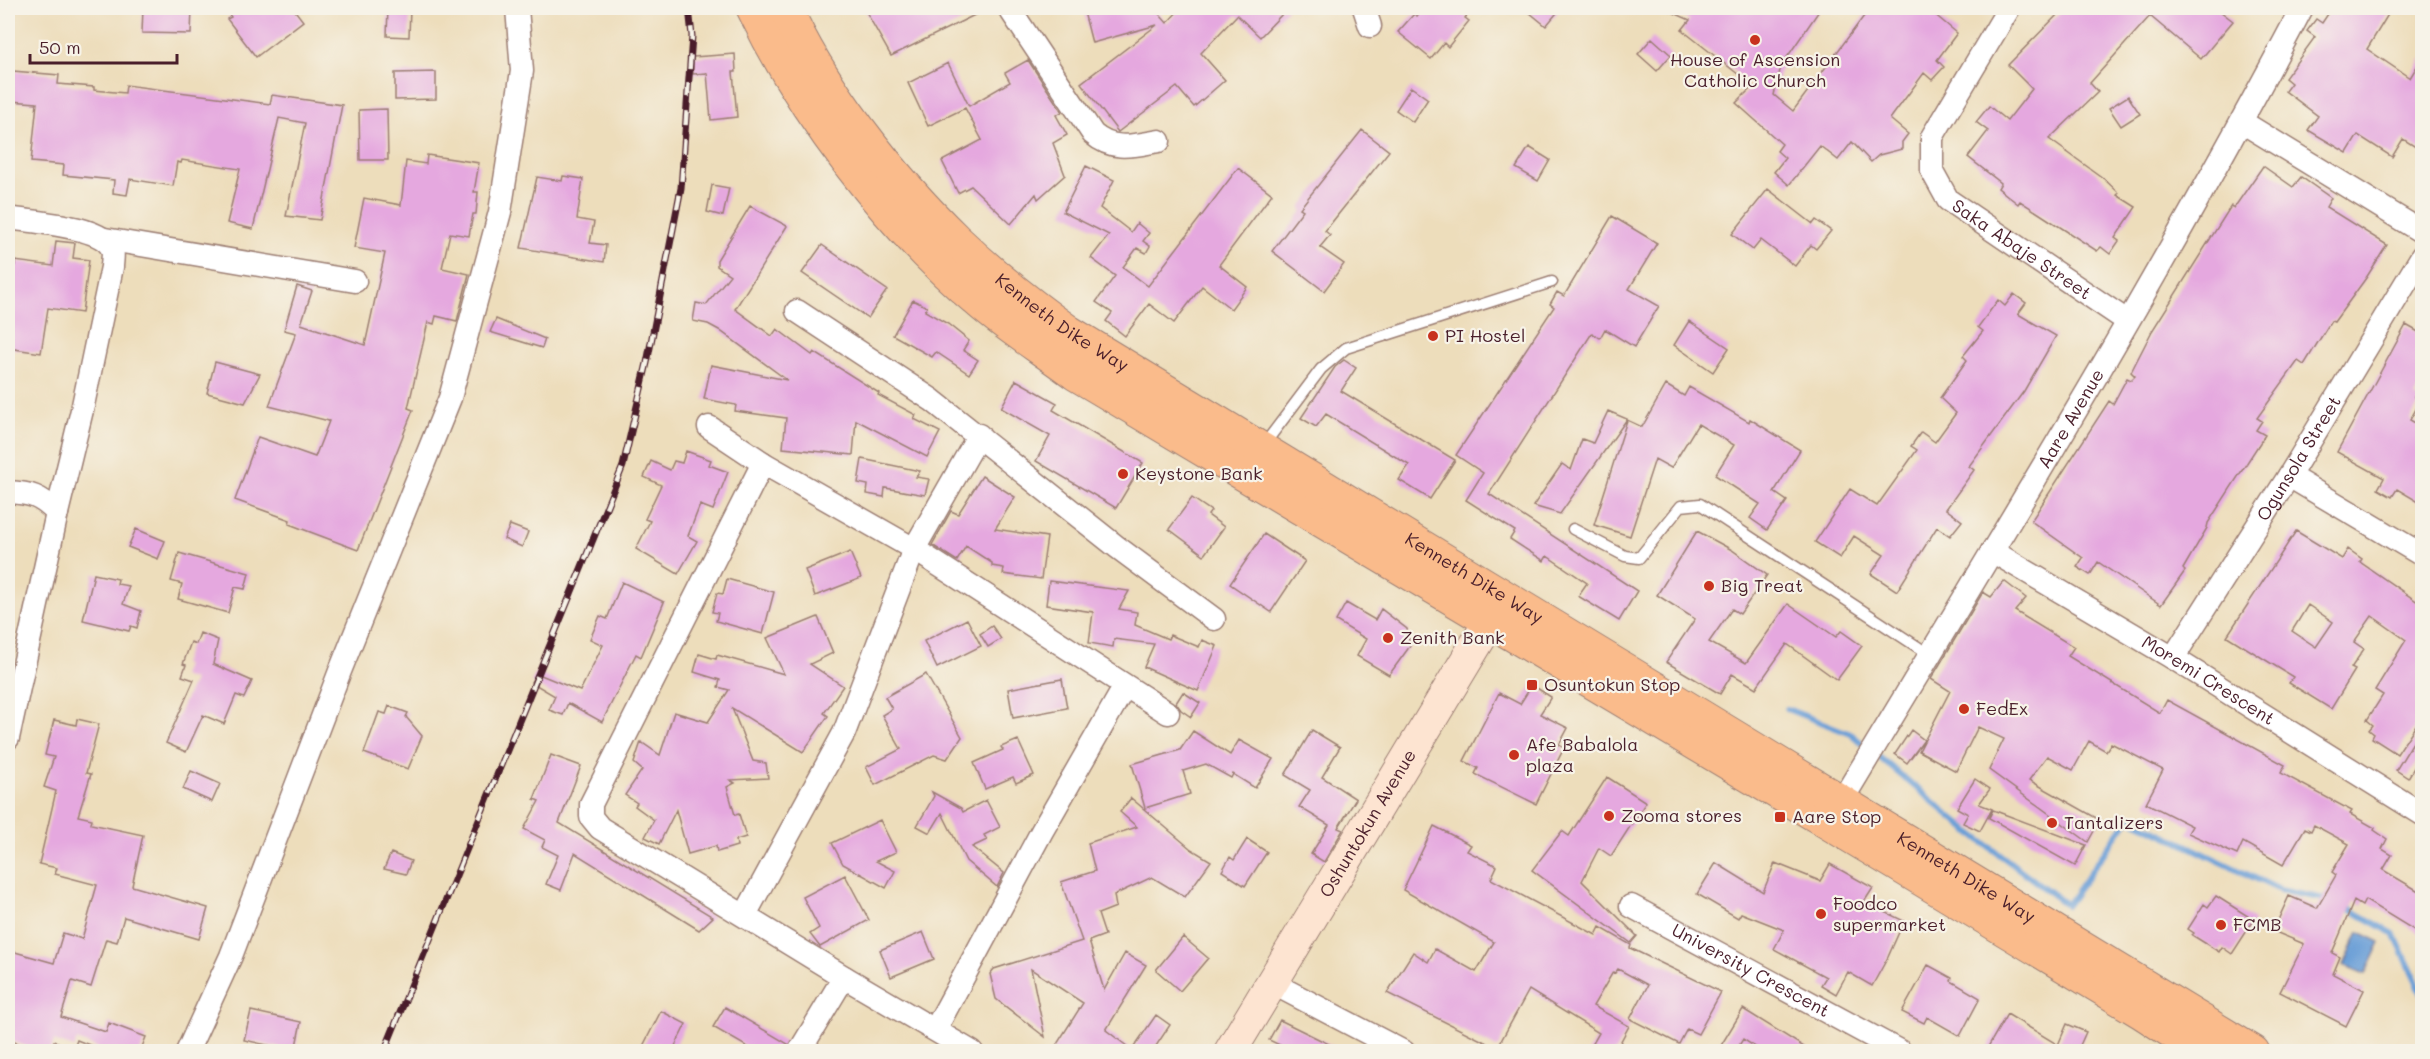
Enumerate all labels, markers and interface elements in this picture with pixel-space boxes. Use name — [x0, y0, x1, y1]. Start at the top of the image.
scale bar — [30, 27, 177, 65]
marker: House of Ascension Catholic Church — [1748, 33, 1762, 47]
text: 50 m — [39, 35, 81, 59]
place label: House of Ascension Catholic Church — [1670, 47, 1840, 92]
street label: Saka Abaje Street — [1948, 193, 2096, 305]
street label: Kenneth Dike Way — [991, 267, 1134, 377]
place label: PI Hostel — [1445, 323, 1525, 347]
marker: PI Hostel — [1426, 329, 1440, 343]
street label: Aare Avenue — [2031, 364, 2109, 473]
street label: Ogunsola Street — [2250, 391, 2346, 525]
place label: Keystone Bank — [1135, 461, 1263, 485]
marker: Keystone Bank — [1116, 467, 1130, 481]
street label: Kenneth Dike Way — [1401, 526, 1548, 629]
place label: Big Treat — [1721, 573, 1803, 597]
marker: Big Treat — [1702, 579, 1716, 593]
place label: Zenith Bank — [1400, 625, 1505, 649]
street label: Moremi Crescent — [2138, 629, 2280, 730]
marker: Zenith Bank — [1381, 631, 1395, 645]
place label: Osuntokun Stop — [1544, 672, 1680, 696]
marker: Osuntokun Stop — [1525, 678, 1539, 692]
place label: FedEx — [1976, 696, 2028, 720]
marker: FedEx — [1957, 702, 1971, 716]
place label: Afe Babalola plaza — [1526, 732, 1638, 777]
street label: Oshuntokun Avenue — [1313, 744, 1421, 901]
marker: Afe Babalola plaza — [1507, 748, 1521, 762]
place label: Zooma stores — [1621, 803, 1742, 827]
place label: Aare Stop — [1792, 804, 1881, 828]
marker: Zooma stores — [1602, 809, 1616, 823]
marker: Aare Stop — [1773, 810, 1787, 824]
place label: Tantalizers — [2064, 810, 2163, 834]
marker: Tantalizers — [2045, 816, 2059, 830]
street label: Kenneth Dike Way — [1893, 825, 2040, 928]
place label: Foodco supermarket — [1833, 891, 1946, 936]
marker: Foodco supermarket — [1814, 907, 1828, 921]
place label: FCMB — [2233, 912, 2281, 936]
street label: University Crescent — [1668, 917, 1834, 1022]
marker: FCMB — [2214, 918, 2228, 932]

